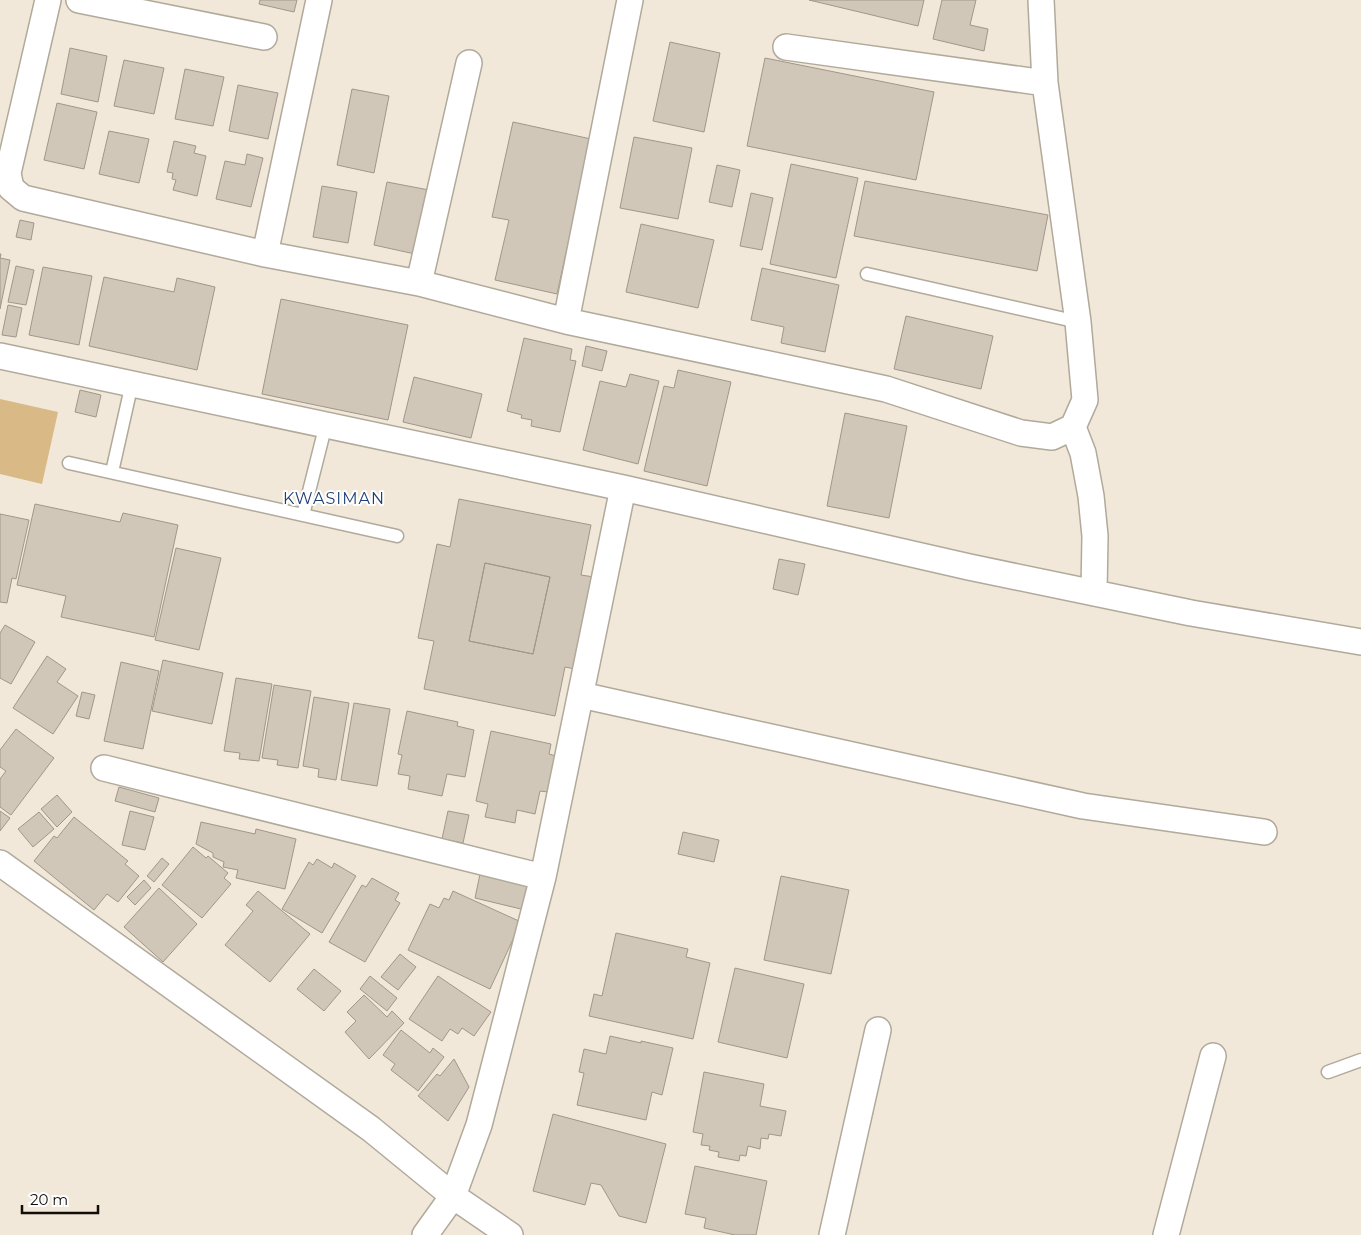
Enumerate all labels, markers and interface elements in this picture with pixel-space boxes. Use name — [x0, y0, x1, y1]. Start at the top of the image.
district label: KWASIMAN — [283, 489, 385, 508]
scale bar — [22, 1182, 99, 1214]
text: 20 m — [30, 1190, 68, 1209]

